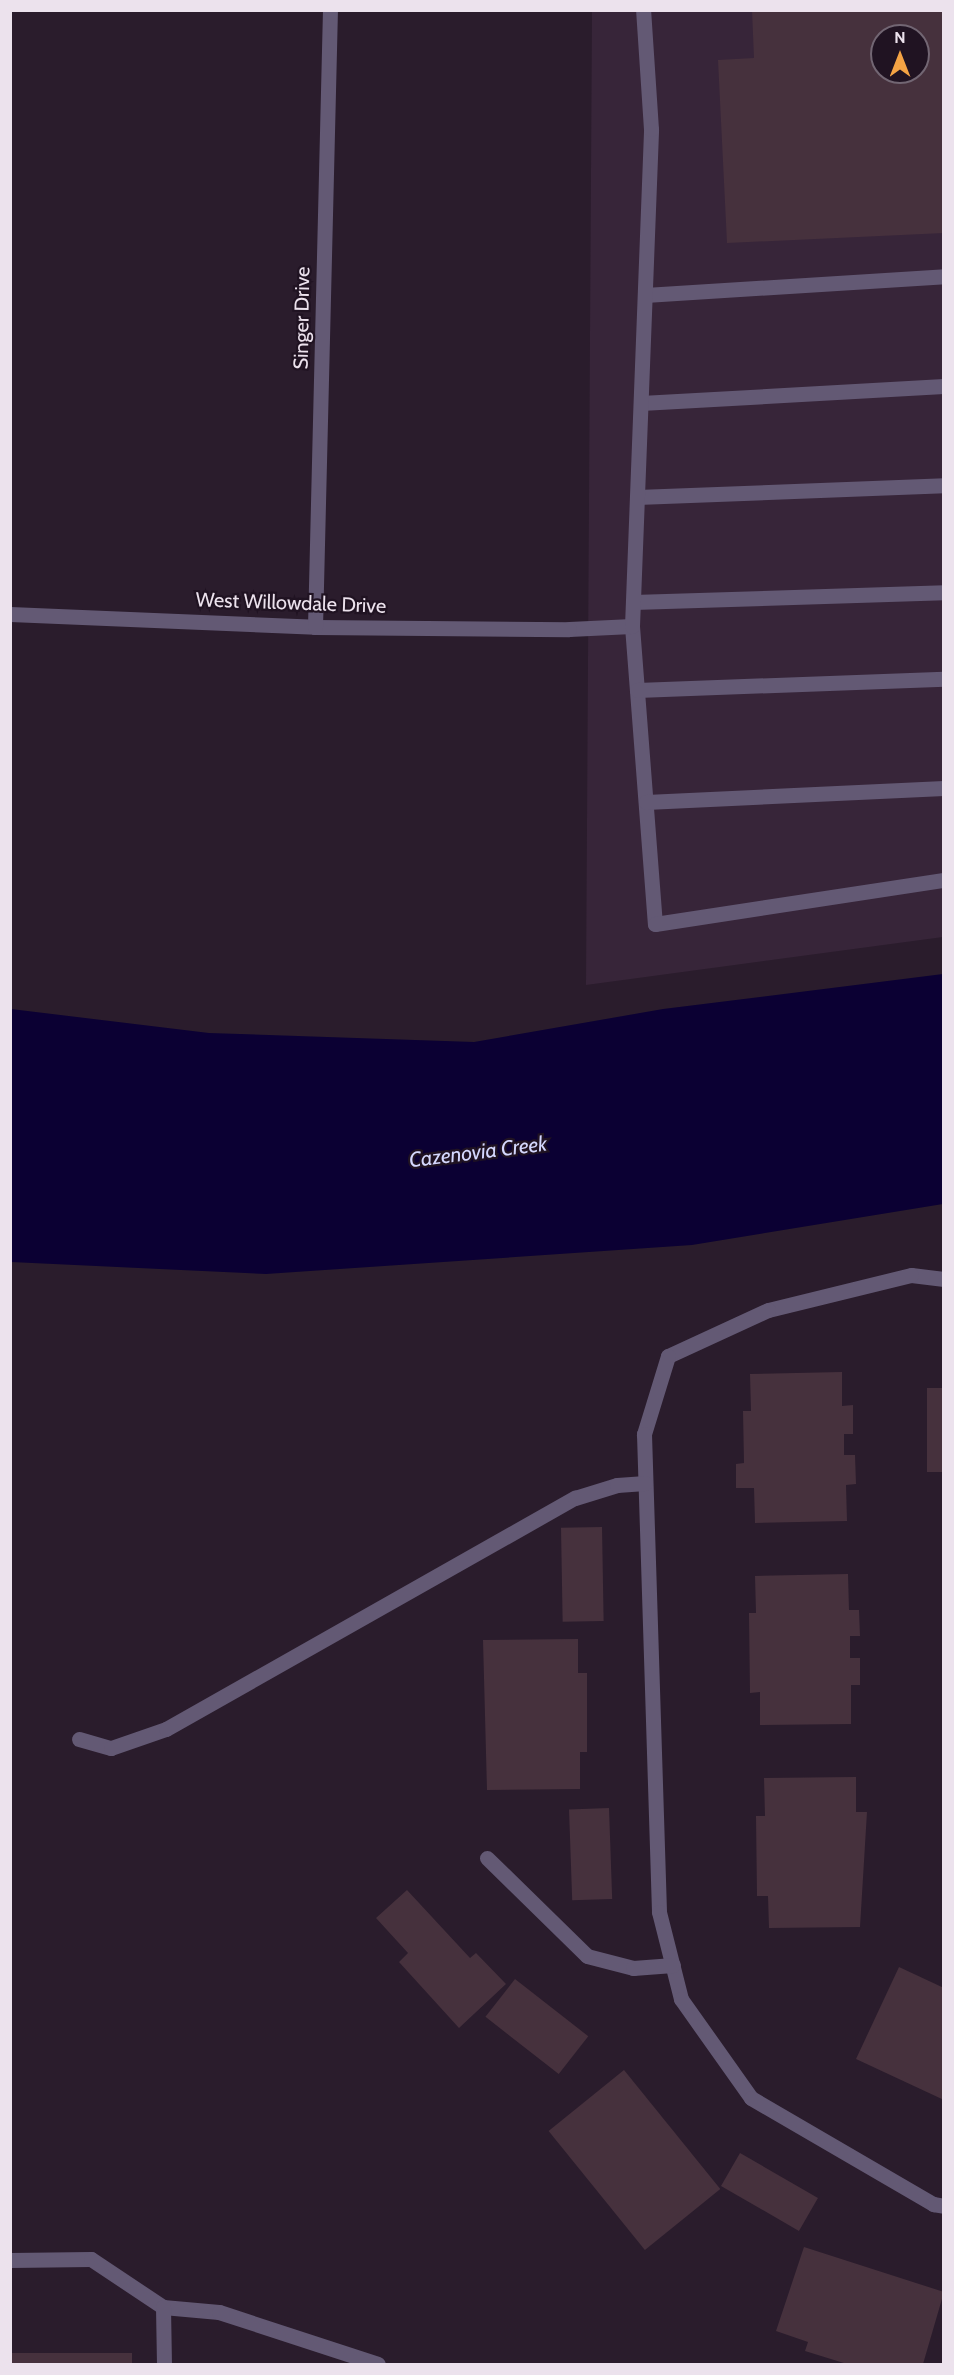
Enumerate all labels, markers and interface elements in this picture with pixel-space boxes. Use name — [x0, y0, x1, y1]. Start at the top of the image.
north arrow — [870, 24, 930, 84]
text: N — [894, 28, 906, 47]
street label: Singer Drive — [289, 266, 315, 370]
street label: West Willowdale Drive — [195, 588, 387, 618]
water label: Cazenovia Creek — [408, 1131, 548, 1173]

